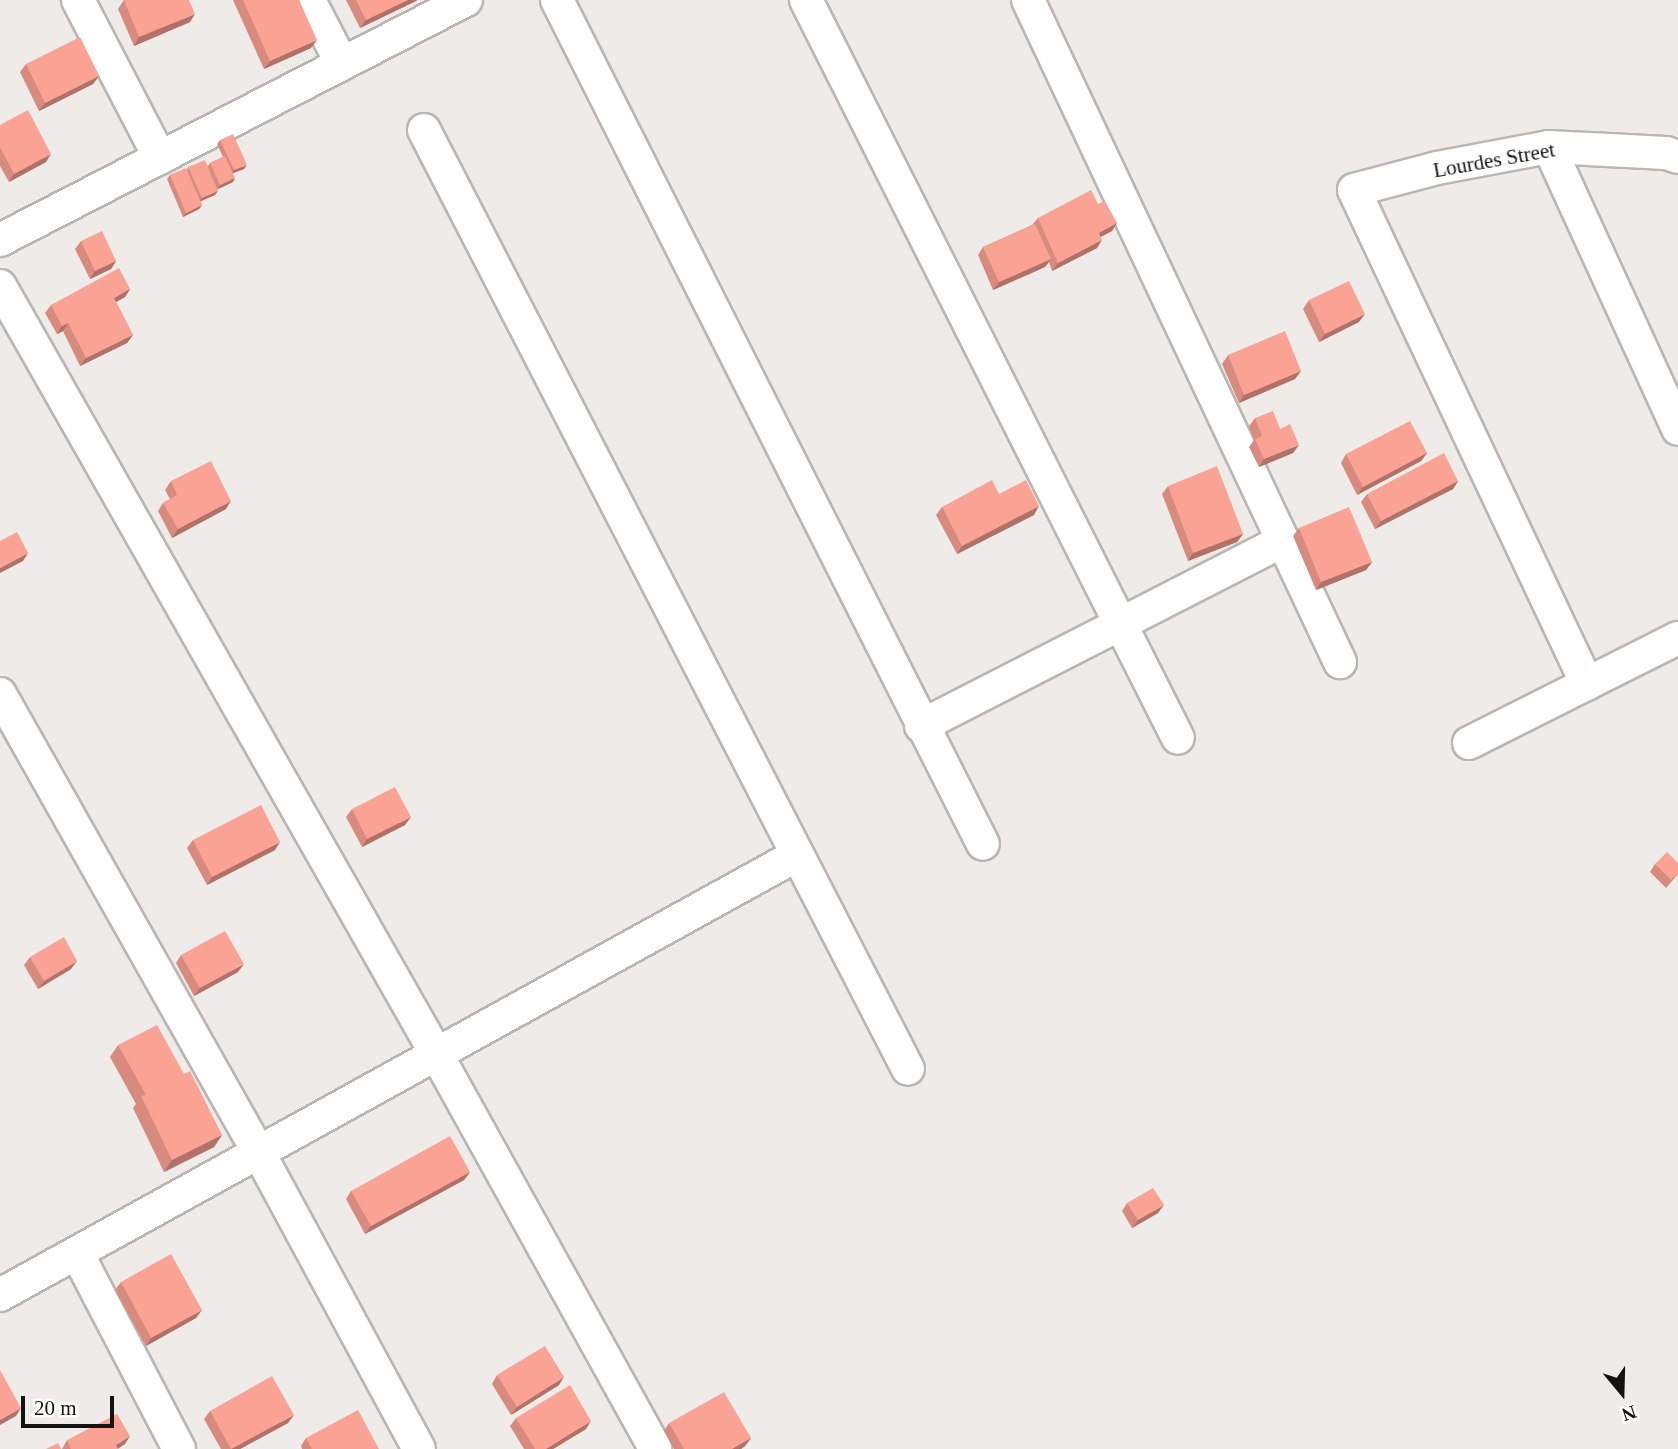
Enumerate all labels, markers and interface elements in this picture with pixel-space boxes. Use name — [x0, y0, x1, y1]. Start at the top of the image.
street label: Lourdes Street — [1431, 137, 1557, 183]
north arrow — [1587, 1358, 1657, 1428]
scale bar — [24, 1382, 117, 1426]
text: 20 m — [34, 1396, 77, 1420]
text: N — [1619, 1401, 1639, 1425]

